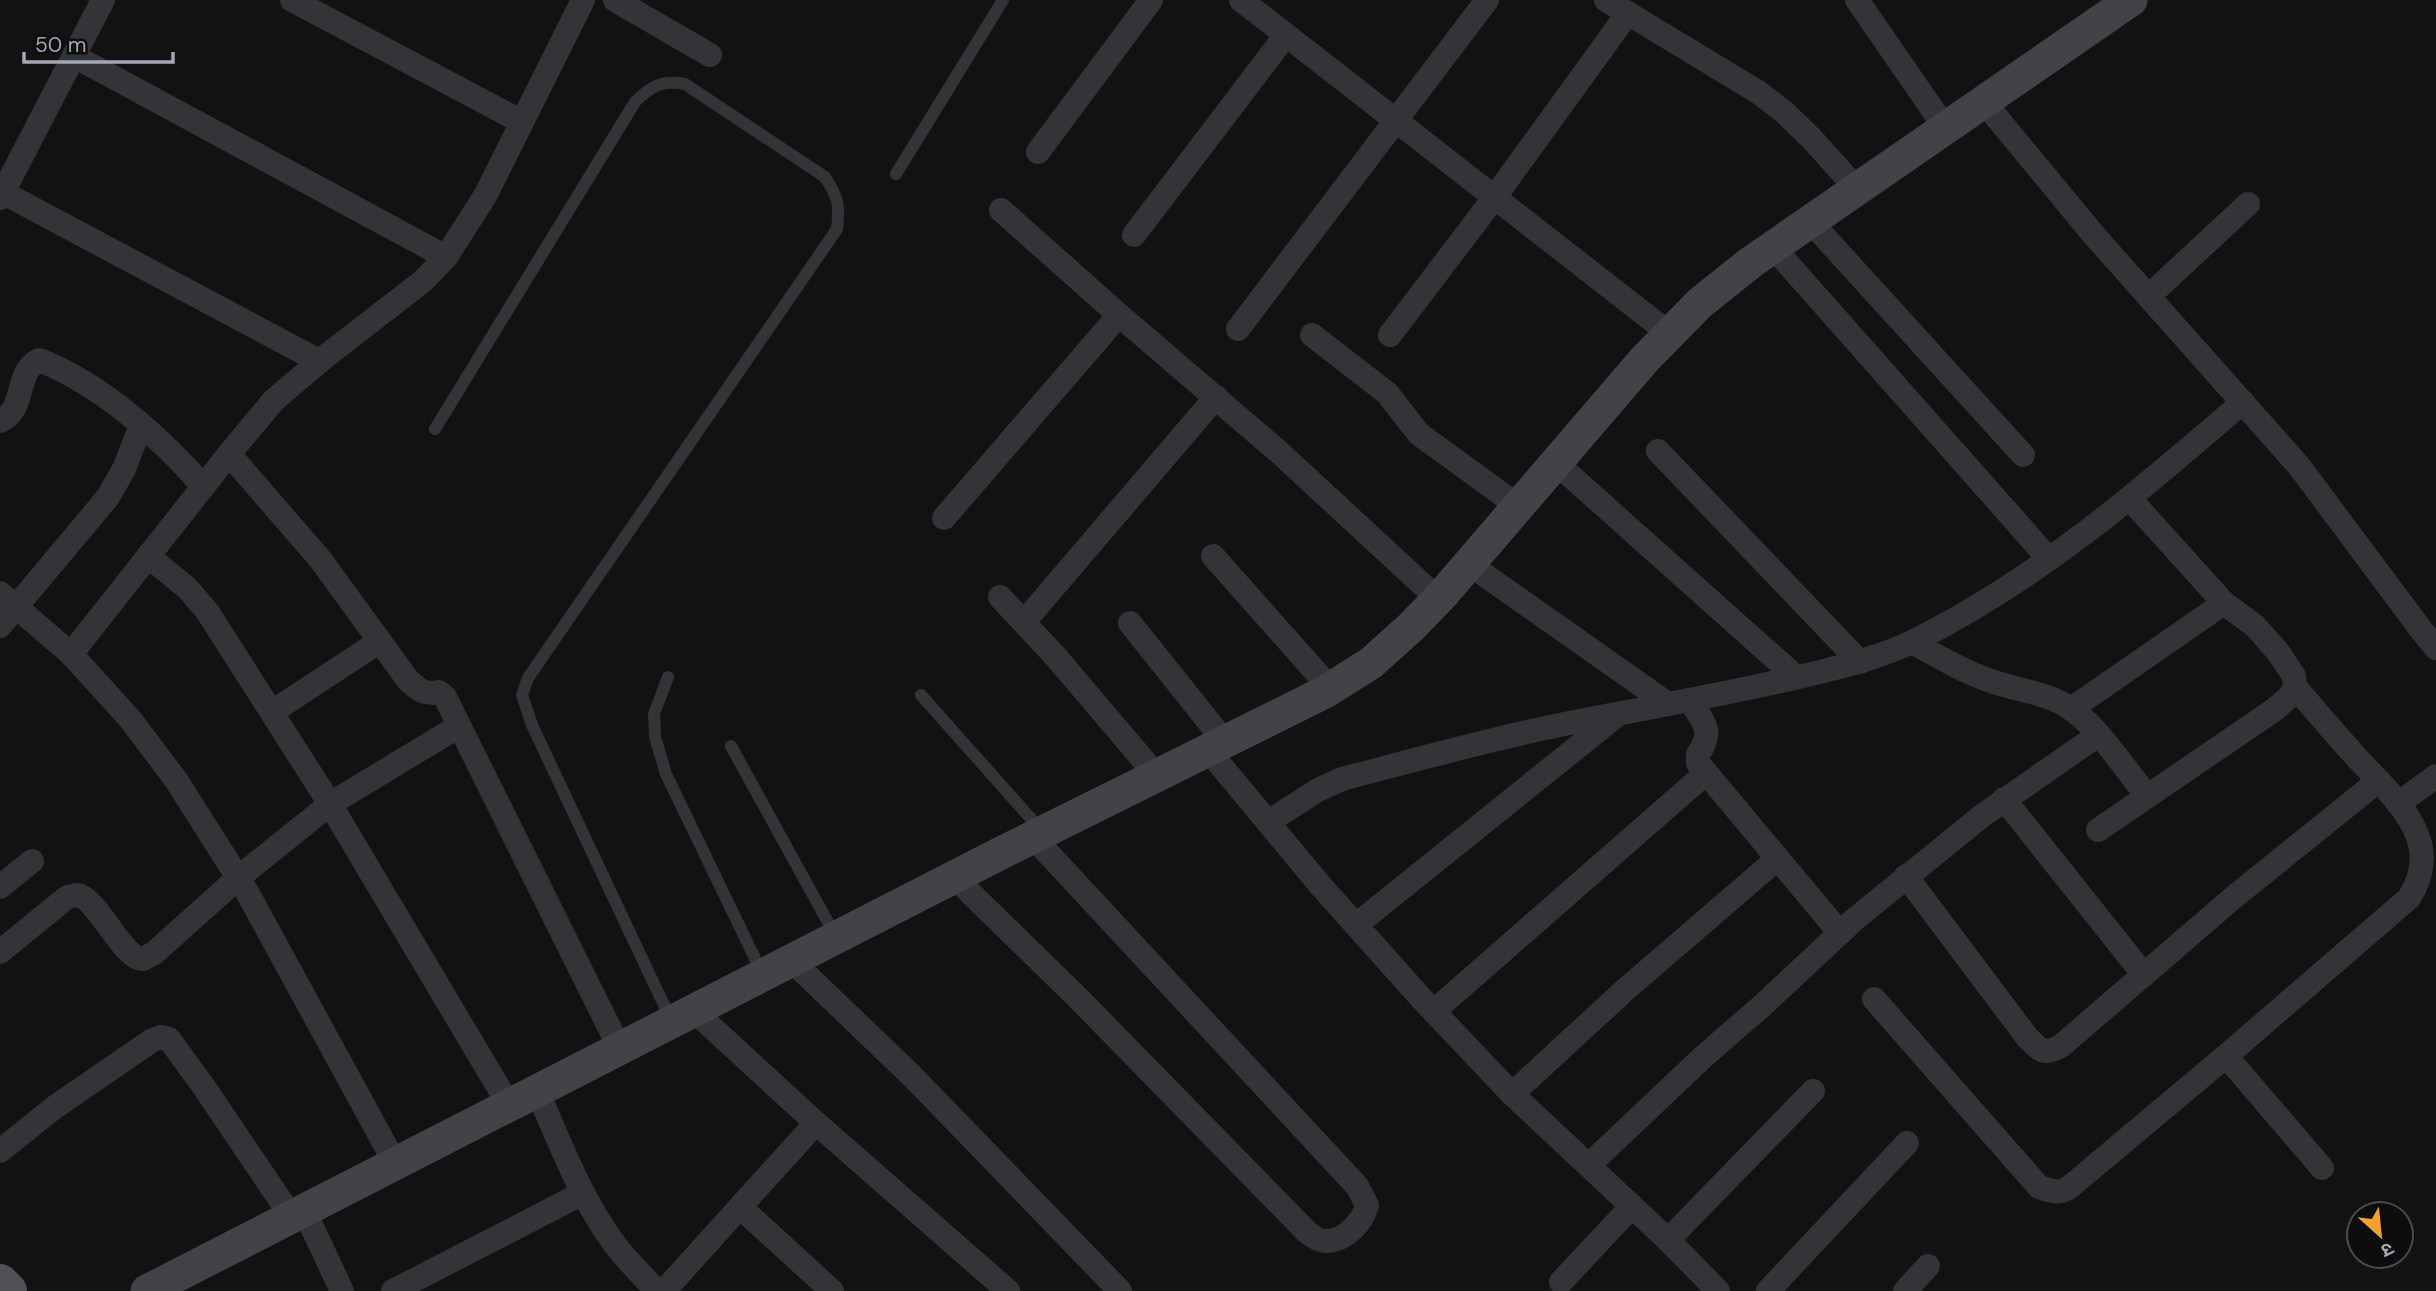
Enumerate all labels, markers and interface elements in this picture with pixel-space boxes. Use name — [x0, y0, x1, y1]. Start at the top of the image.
scale bar — [24, 21, 173, 65]
text: 50 m — [35, 31, 86, 59]
north arrow — [2345, 1200, 2415, 1270]
text: उ — [2376, 1236, 2398, 1264]

